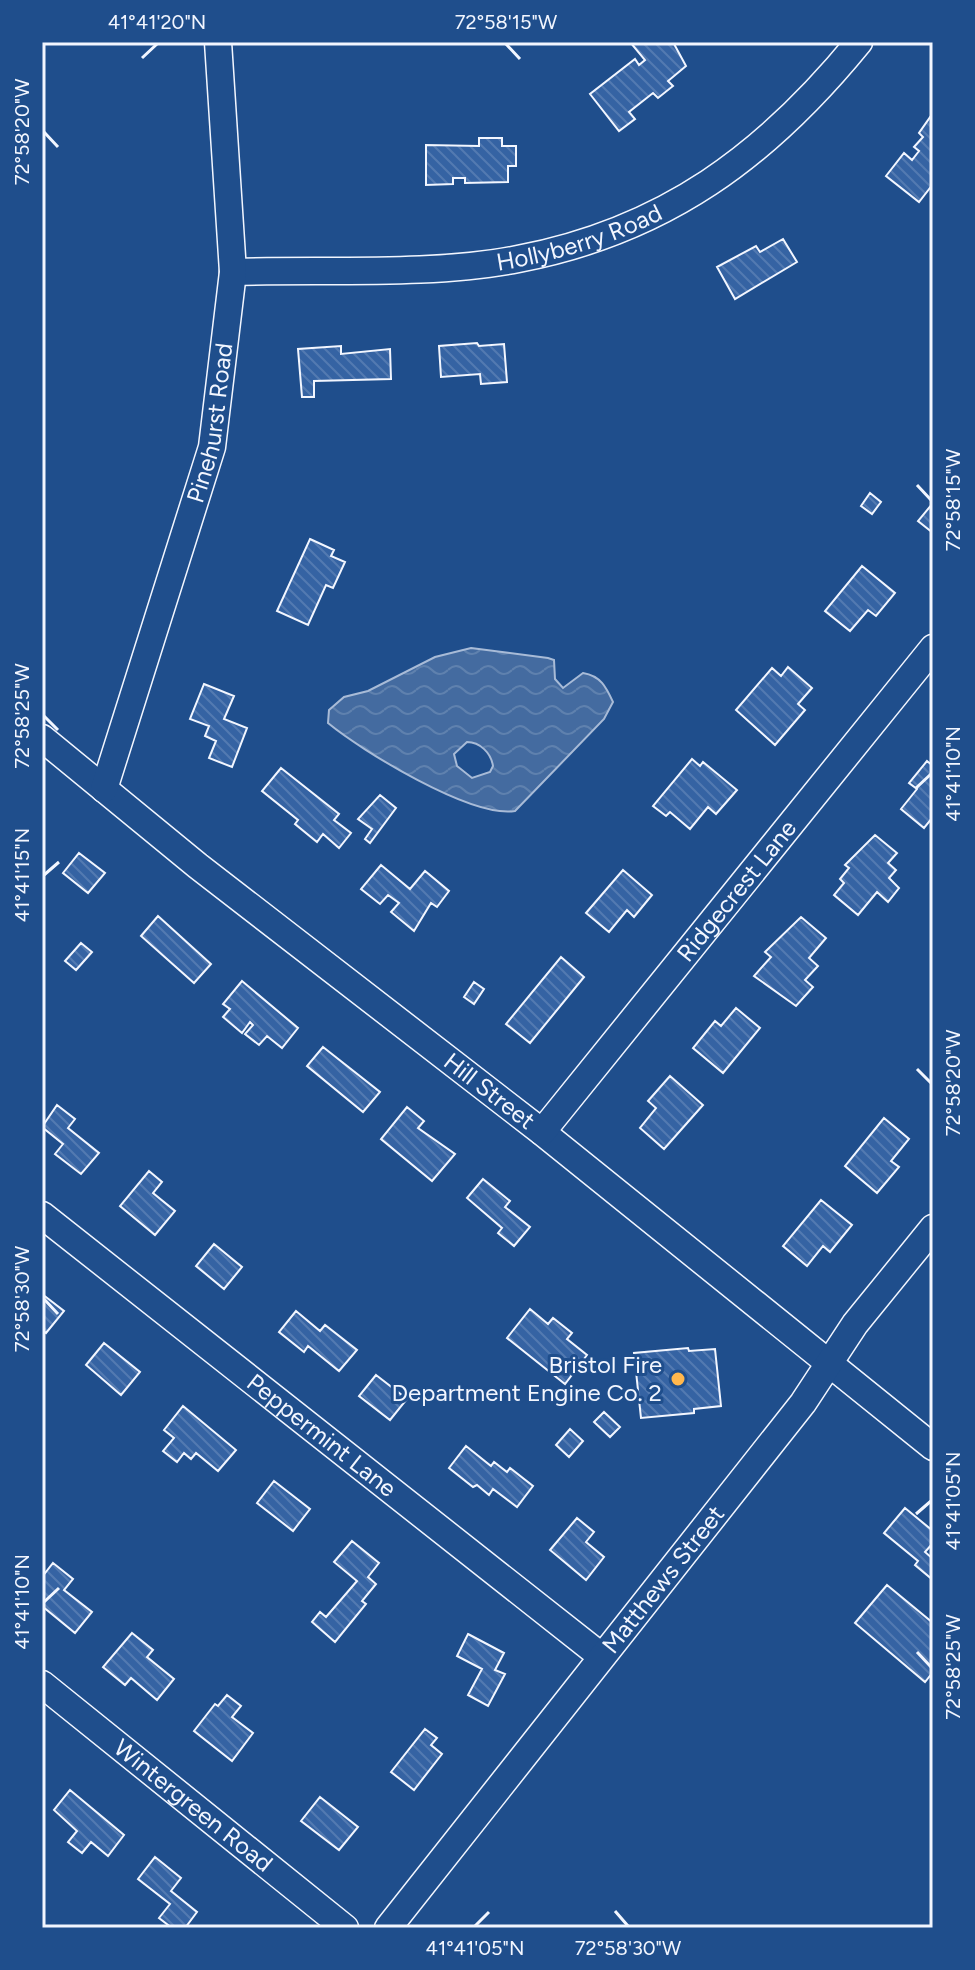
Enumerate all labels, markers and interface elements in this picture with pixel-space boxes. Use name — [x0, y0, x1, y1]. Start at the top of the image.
text: 41°41'20"N — [108, 10, 206, 34]
text: 72°58'15"W — [455, 10, 557, 34]
text: 72°58'20"W — [10, 79, 34, 185]
street label: Hollyberry Road — [494, 198, 666, 277]
street label: Pinehurst Road — [180, 341, 238, 506]
text: 72°58'15"W — [941, 449, 965, 551]
text: 72°58'25"W — [10, 663, 34, 769]
text: 41°41'10"N — [941, 726, 965, 822]
street label: Ridgecrest Lane — [671, 814, 802, 967]
text: 41°41'15"N — [10, 828, 34, 922]
text: 72°58'20"W — [941, 1030, 965, 1136]
street label: Hill Street — [438, 1047, 541, 1135]
text: 72°58'30"W — [10, 1246, 34, 1352]
place label: Bristol Fire Department Engine Co. 2 — [392, 1350, 662, 1407]
street label: Peppermint Lane — [241, 1367, 402, 1503]
marker: Bristol Fire Department Engine Co. 2 — [669, 1370, 687, 1388]
text: 41°41'05"N — [941, 1452, 965, 1550]
street label: Matthews Street — [596, 1500, 730, 1659]
text: 41°41'10"N — [10, 1554, 34, 1650]
text: 72°58'25"W — [941, 1614, 965, 1720]
street label: Wintergreen Road — [108, 1733, 279, 1878]
text: 41°41'05"N — [426, 1936, 524, 1960]
text: 72°58'30"W — [575, 1936, 681, 1960]

